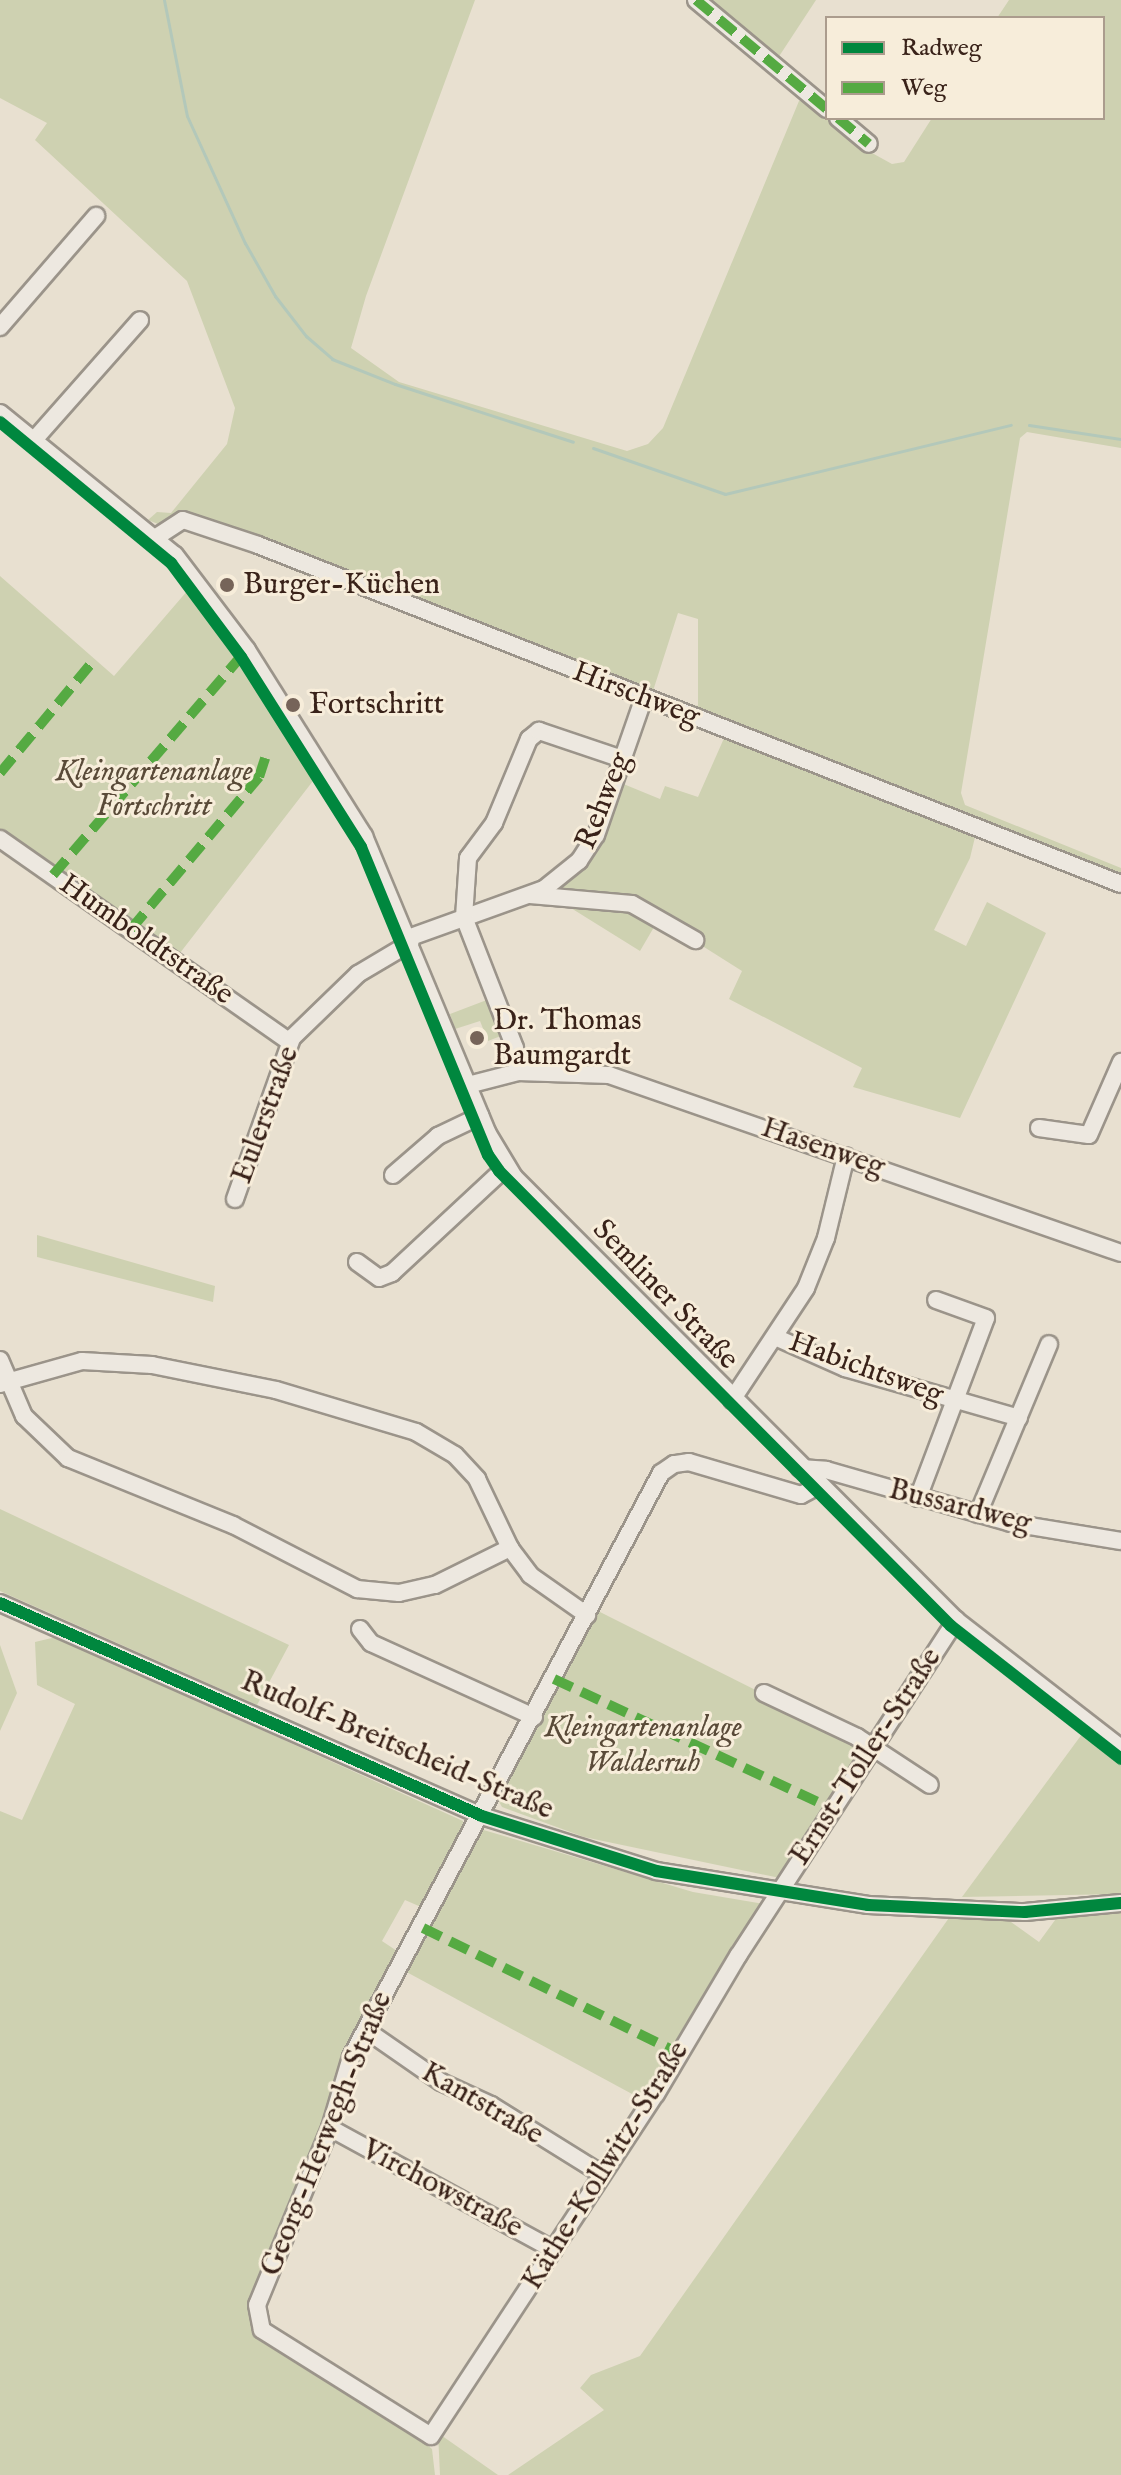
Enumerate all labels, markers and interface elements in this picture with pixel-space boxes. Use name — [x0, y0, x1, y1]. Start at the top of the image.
legend — [825, 16, 1105, 120]
text: Radweg — [901, 33, 982, 64]
text: Weg — [901, 73, 947, 104]
place label: Burger-Küchen — [243, 567, 440, 603]
marker: Burger-Küchen — [218, 576, 236, 594]
street label: Hirschweg — [567, 654, 705, 736]
place label: Fortschritt — [309, 687, 444, 723]
marker: Fortschritt — [284, 696, 302, 714]
street label: Rehweg — [568, 747, 640, 855]
park label: Kleingartenanlage Fortschritt — [55, 754, 253, 824]
street label: Humboldtstraße — [52, 867, 240, 1013]
place label: Dr. Thomas Baumgardt — [493, 1003, 641, 1074]
marker: Dr. Thomas Baumgardt — [468, 1029, 486, 1047]
street label: Eulerstraße — [225, 1042, 307, 1188]
street label: Hasenweg — [756, 1110, 890, 1186]
street label: Semliner Straße — [584, 1212, 746, 1378]
street label: Habichtsweg — [784, 1324, 948, 1414]
street label: Bussardweg — [885, 1472, 1035, 1542]
street label: Ernst-Toller-Straße — [782, 1642, 950, 1872]
street label: Rudolf-Breitscheid-Straße — [235, 1664, 559, 1828]
park label: Kleingartenanlage Waldesruh — [544, 1710, 742, 1780]
street label: Georg-Herwegh-Straße — [253, 1987, 401, 2281]
street label: Käthe-Kollwitz-Straße — [515, 2035, 697, 2297]
street label: Kantstraße — [415, 2055, 549, 2153]
street label: Virchowstraße — [355, 2132, 529, 2246]

